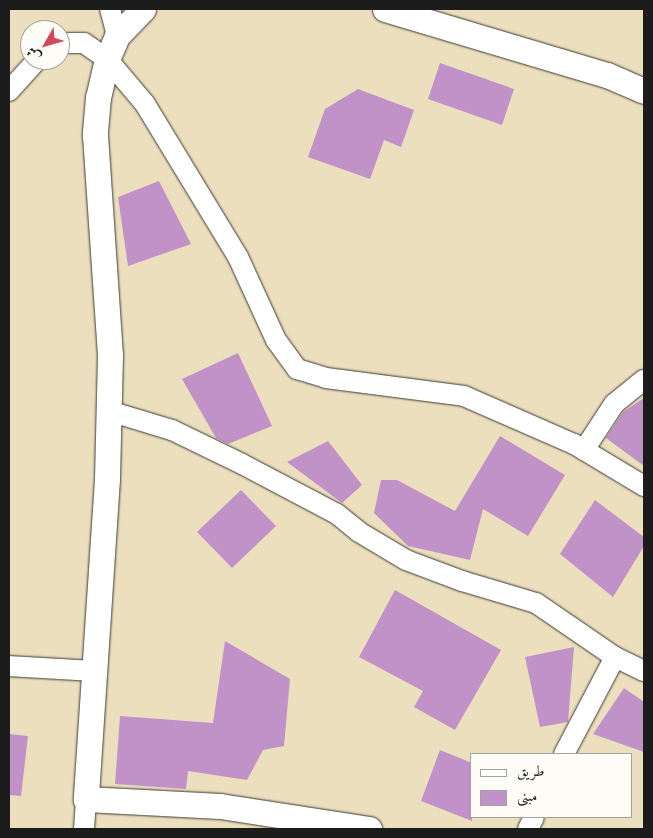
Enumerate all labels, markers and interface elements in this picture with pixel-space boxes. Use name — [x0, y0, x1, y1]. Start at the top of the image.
north arrow — [20, 20, 70, 70]
text: ش — [22, 43, 45, 65]
legend — [470, 753, 633, 818]
text: طريق — [517, 761, 544, 781]
text: مبنى — [517, 786, 537, 806]

